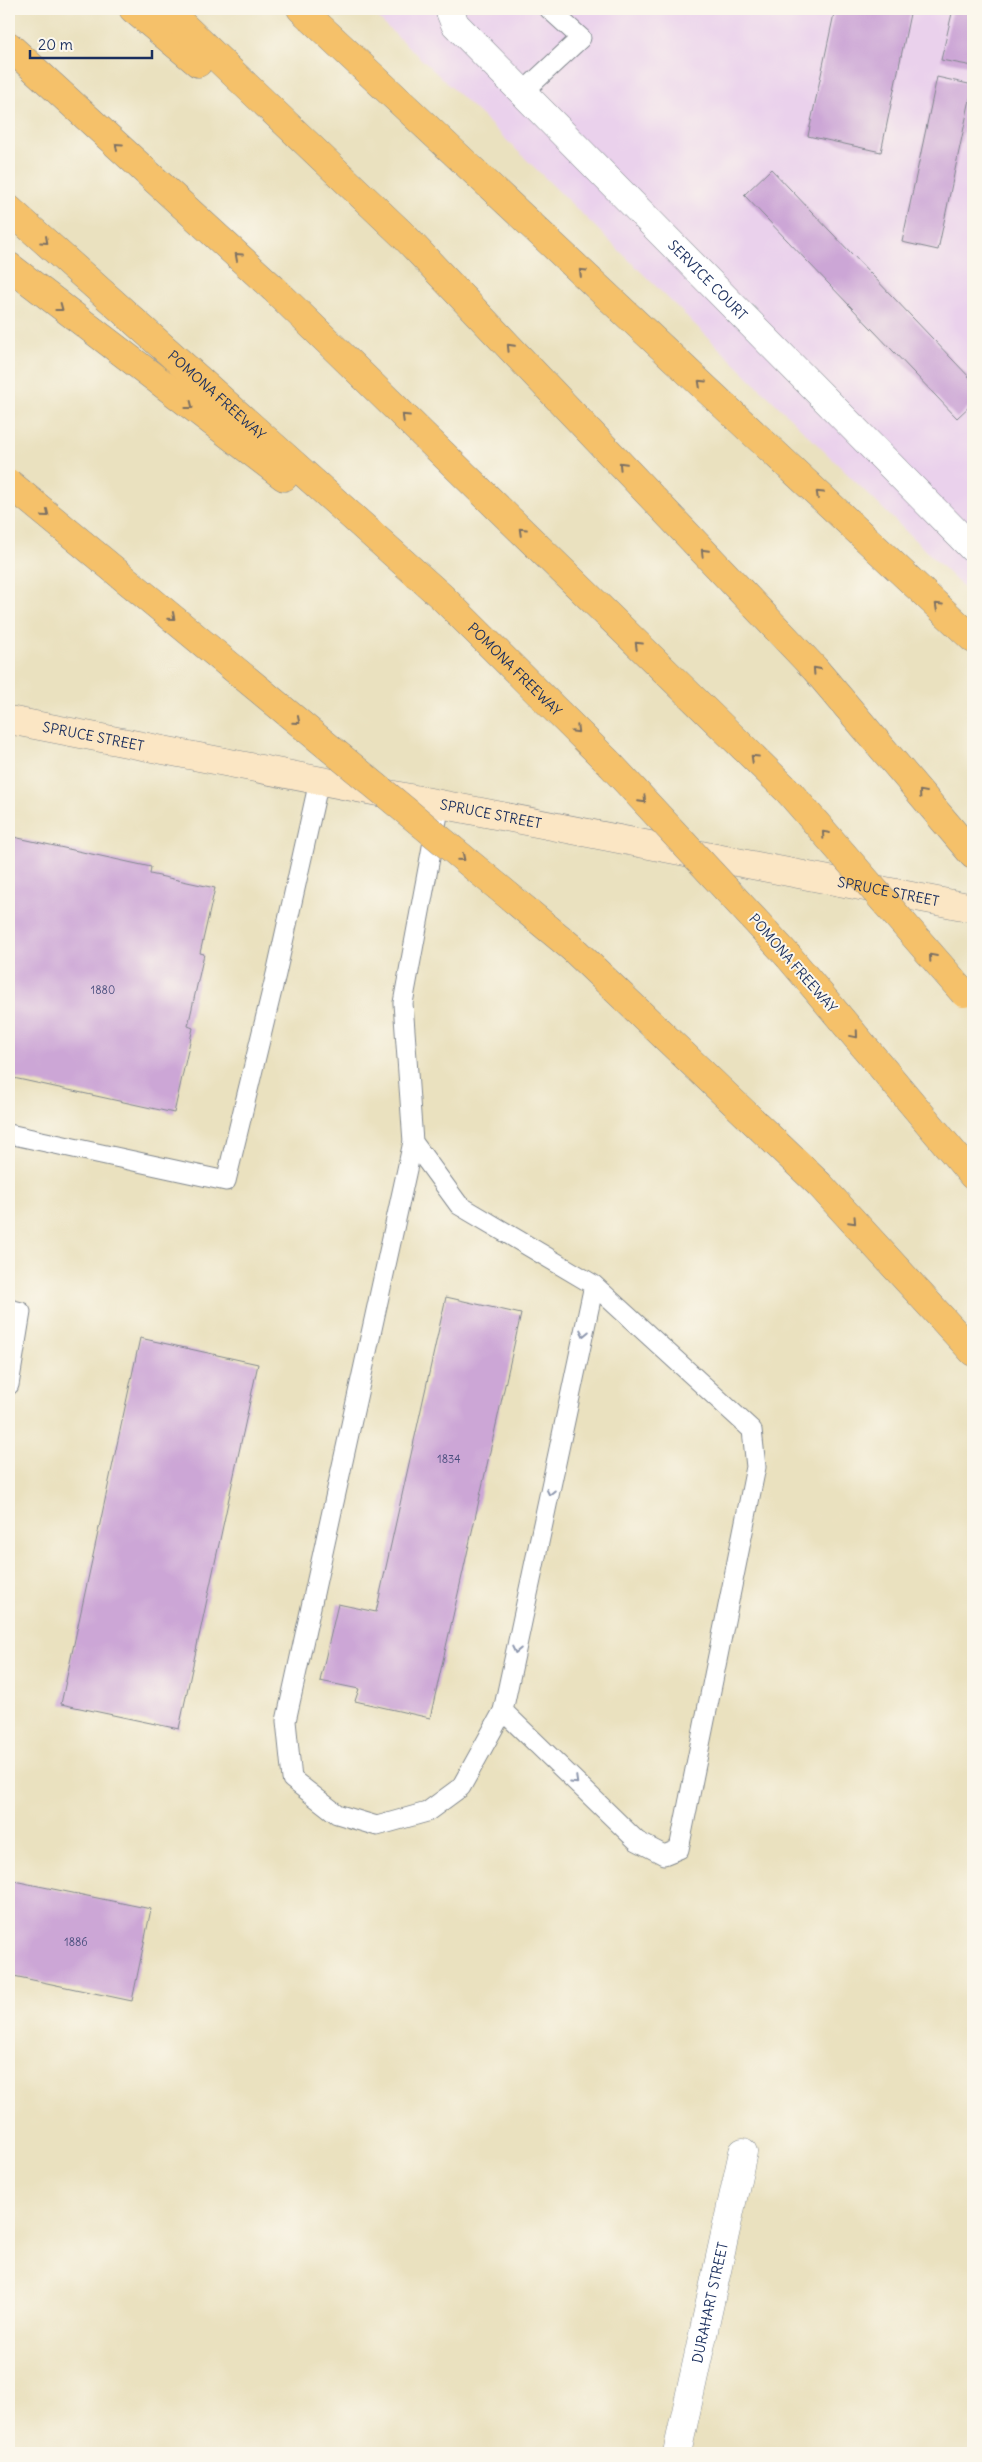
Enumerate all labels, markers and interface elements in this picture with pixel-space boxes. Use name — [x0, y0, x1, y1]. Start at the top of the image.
scale bar — [30, 28, 152, 60]
text: 20 m — [38, 35, 73, 54]
one-way arrow — [115, 143, 124, 152]
one-way arrow — [40, 236, 49, 245]
street label: SERVICE COURT — [664, 236, 751, 324]
one-way arrow — [235, 253, 244, 262]
one-way arrow — [579, 269, 588, 278]
one-way arrow — [54, 302, 63, 310]
one-way arrow — [507, 344, 516, 353]
street label: POMONA FREEWAY — [164, 347, 270, 444]
one-way arrow — [697, 380, 706, 389]
one-way arrow — [184, 400, 193, 408]
one-way arrow — [402, 414, 411, 423]
one-way arrow — [619, 461, 628, 470]
one-way arrow — [816, 491, 825, 500]
one-way arrow — [41, 508, 50, 517]
one-way arrow — [518, 528, 527, 537]
one-way arrow — [701, 548, 710, 557]
one-way arrow — [934, 603, 943, 612]
one-way arrow — [166, 612, 175, 621]
street label: POMONA FREEWAY — [464, 619, 566, 720]
one-way arrow — [634, 641, 643, 650]
one-way arrow — [813, 666, 822, 675]
one-way arrow — [291, 715, 300, 724]
street label: SPRUCE STREET — [41, 718, 146, 755]
one-way arrow — [570, 724, 579, 733]
one-way arrow — [751, 755, 760, 764]
one-way arrow — [919, 790, 928, 799]
one-way arrow — [637, 794, 646, 803]
street label: SPRUCE STREET — [439, 795, 543, 833]
one-way arrow — [822, 831, 831, 840]
one-way arrow — [457, 852, 466, 861]
street label: SPRUCE STREET — [836, 873, 941, 910]
street label: POMONA FREEWAY — [745, 910, 841, 1016]
one-way arrow — [929, 953, 938, 962]
house number: 1880 — [91, 983, 115, 997]
one-way arrow — [849, 1029, 858, 1038]
one-way arrow — [847, 1215, 856, 1224]
one-way arrow — [579, 1328, 590, 1337]
house number: 1834 — [437, 1452, 461, 1466]
one-way arrow — [545, 1487, 556, 1496]
one-way arrow — [511, 1646, 522, 1655]
one-way arrow — [569, 1775, 578, 1784]
house number: 1886 — [64, 1935, 88, 1949]
street label: DURAHART STREET — [688, 2240, 732, 2365]

